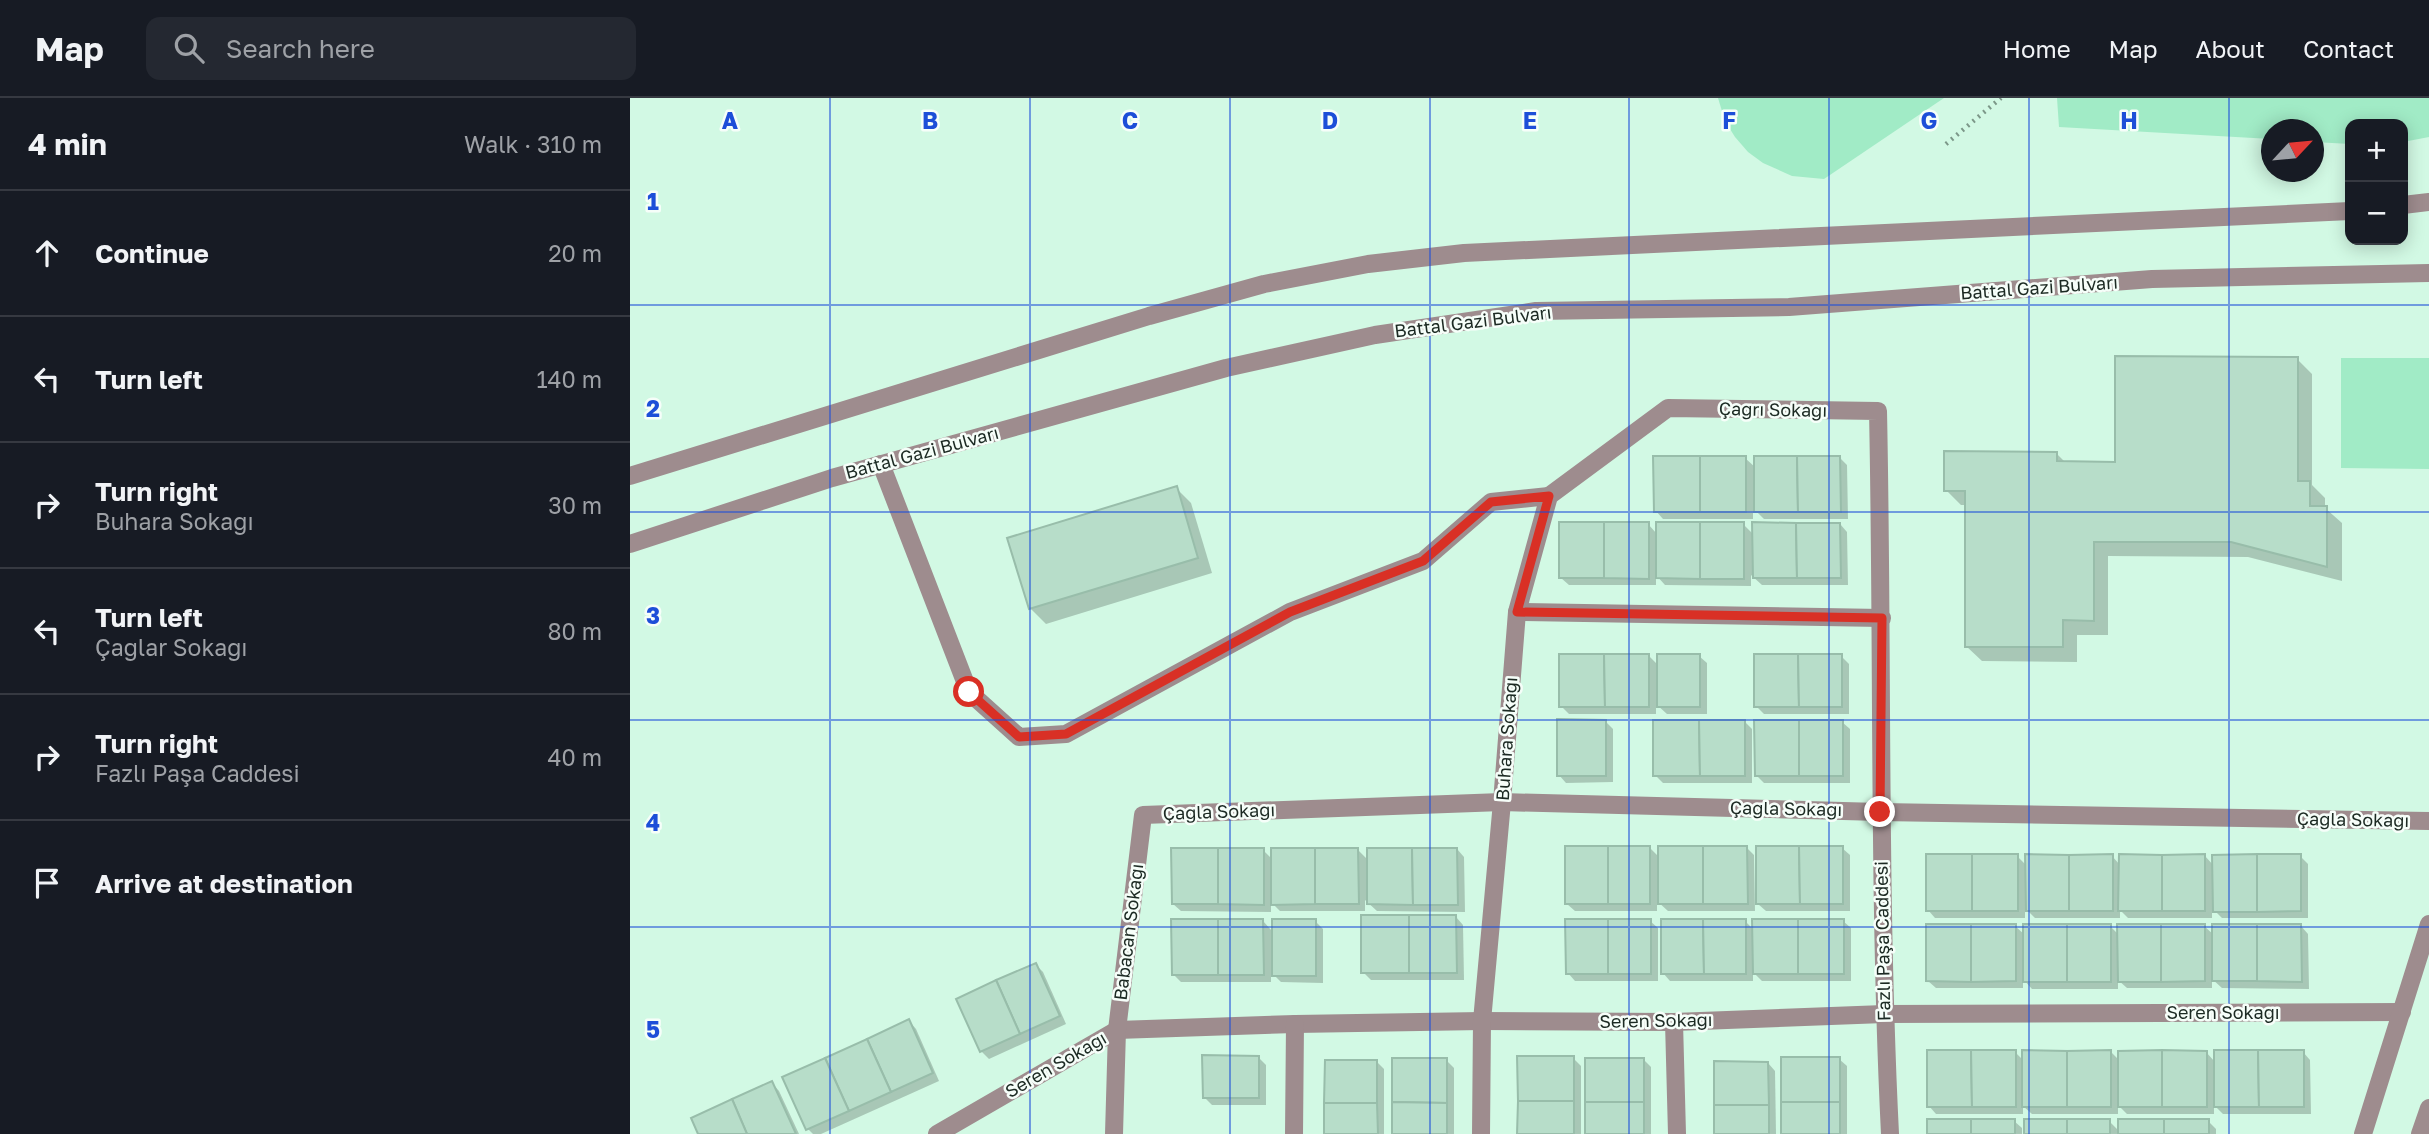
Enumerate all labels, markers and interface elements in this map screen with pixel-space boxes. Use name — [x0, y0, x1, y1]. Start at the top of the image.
search box — [146, 17, 636, 80]
text: Map — [35, 29, 104, 68]
icon: search — [170, 29, 208, 67]
text: Search here — [226, 33, 375, 64]
text: Home — [2003, 34, 2071, 63]
text: Map — [2109, 34, 2158, 63]
text: About — [2196, 34, 2265, 63]
text: Contact — [2303, 34, 2394, 63]
text: A — [722, 106, 739, 134]
text: B — [922, 106, 938, 134]
text: C — [1122, 106, 1138, 134]
text: D — [1322, 106, 1338, 134]
text: E — [1523, 106, 1537, 134]
text: F — [1722, 106, 1736, 134]
text: G — [1921, 106, 1937, 134]
text: H — [2120, 106, 2138, 134]
north arrow — [2261, 119, 2324, 182]
map controls — [2345, 119, 2408, 245]
button: + — [2345, 119, 2408, 182]
text: 4 min — [28, 126, 107, 162]
text: Walk · 310 m — [464, 130, 602, 158]
button: − — [2345, 182, 2408, 245]
text: 1 — [647, 187, 659, 215]
icon: ahead — [28, 234, 66, 272]
text: Continue — [95, 238, 209, 269]
text: 20 m — [548, 239, 602, 267]
street label: Battal Gazi Bulvarı — [1959, 271, 2118, 303]
street label: Battal Gazi Bulvarı — [1393, 300, 1553, 342]
icon: left — [28, 360, 66, 398]
text: Turn left — [95, 364, 203, 395]
text: 140 m — [536, 365, 602, 393]
text: 2 — [646, 394, 660, 422]
street label: Çağrı Sokağı — [1719, 397, 1827, 421]
street label: Battal Gazi Bulvarı — [843, 421, 1001, 483]
text: Turn right — [95, 476, 218, 507]
icon: right — [28, 486, 66, 524]
text: 30 m — [548, 491, 602, 519]
text: Buhara Sokağı — [95, 507, 254, 535]
text: 3 — [646, 601, 660, 629]
text: Turn left — [95, 602, 203, 633]
icon: left — [28, 612, 66, 650]
text: 80 m — [548, 617, 602, 645]
text: Çağlar Sokağı — [95, 633, 247, 661]
route start — [953, 676, 984, 707]
street label: Buhara Sokağı — [1491, 676, 1521, 802]
text: Turn right — [95, 728, 218, 759]
icon: right — [28, 738, 66, 776]
text: 40 m — [548, 743, 602, 771]
text: Fazlı Paşa Caddesi — [95, 759, 300, 787]
street label: Çağla Sokağı — [1730, 796, 1842, 820]
route end — [1864, 796, 1895, 827]
street label: Çağla Sokağı — [1162, 798, 1275, 824]
street label: Çağla Sokağı — [2297, 807, 2409, 831]
text: 4 — [646, 808, 660, 836]
street label: Fazlı Paşa Caddesi — [1870, 861, 1894, 1021]
street label: Babacan Sokağı — [1109, 862, 1147, 1001]
icon: arrive — [28, 864, 66, 902]
text: Arrive at destination — [95, 868, 353, 899]
street label: Seren Sokağı — [2166, 1001, 2280, 1023]
street label: Seren Sokağı — [1599, 1008, 1713, 1032]
text: 5 — [646, 1015, 660, 1043]
street label: Seren Sokağı — [1001, 1026, 1110, 1102]

